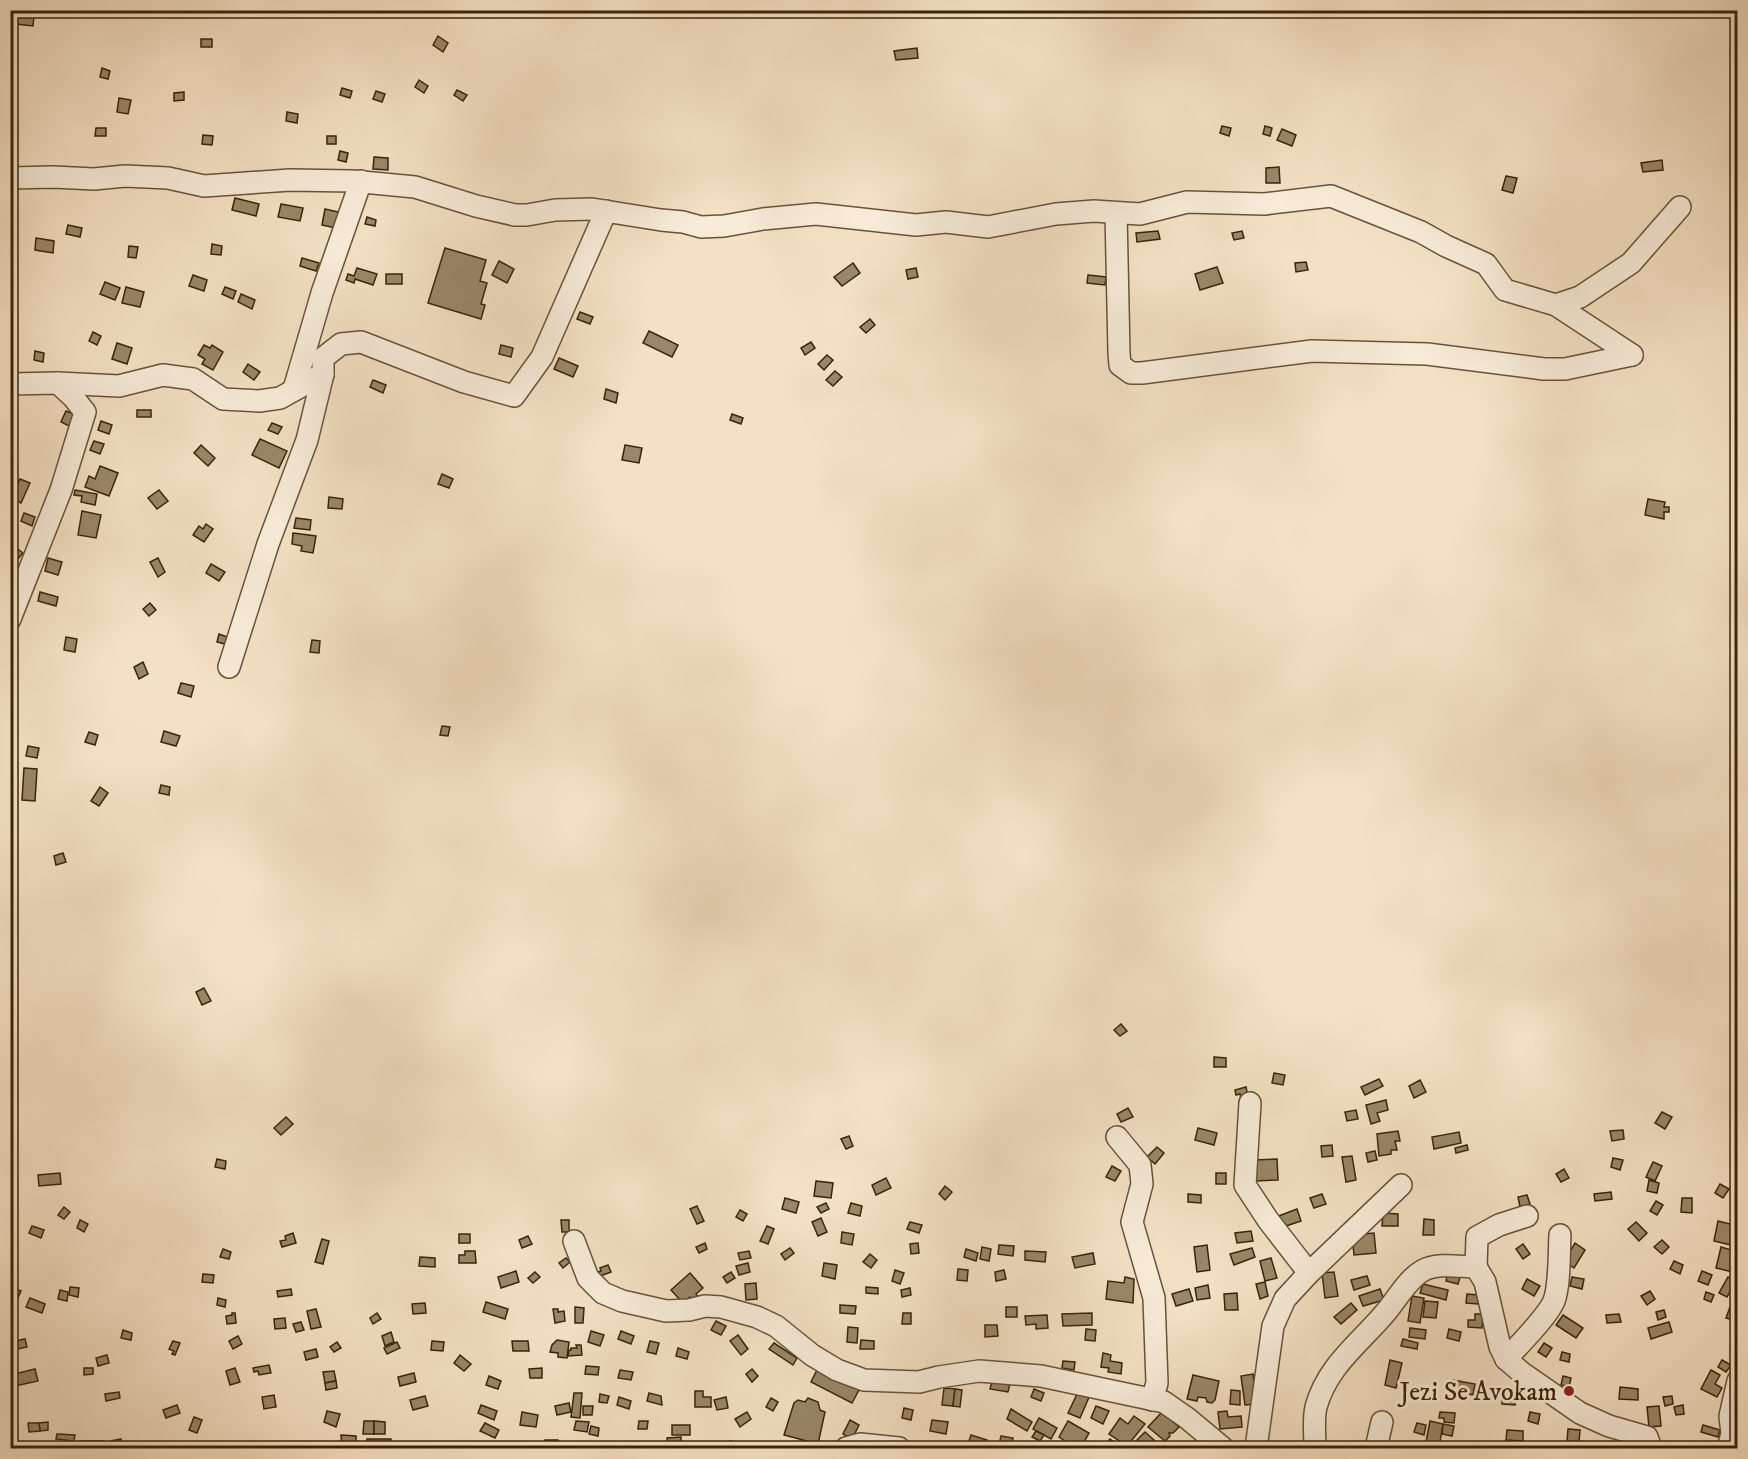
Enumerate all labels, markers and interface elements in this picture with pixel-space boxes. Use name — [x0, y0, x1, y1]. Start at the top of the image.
place label: Jezi Se Avokam — [1397, 1376, 1557, 1409]
marker: Jezi Se Avokam — [1562, 1384, 1576, 1398]

